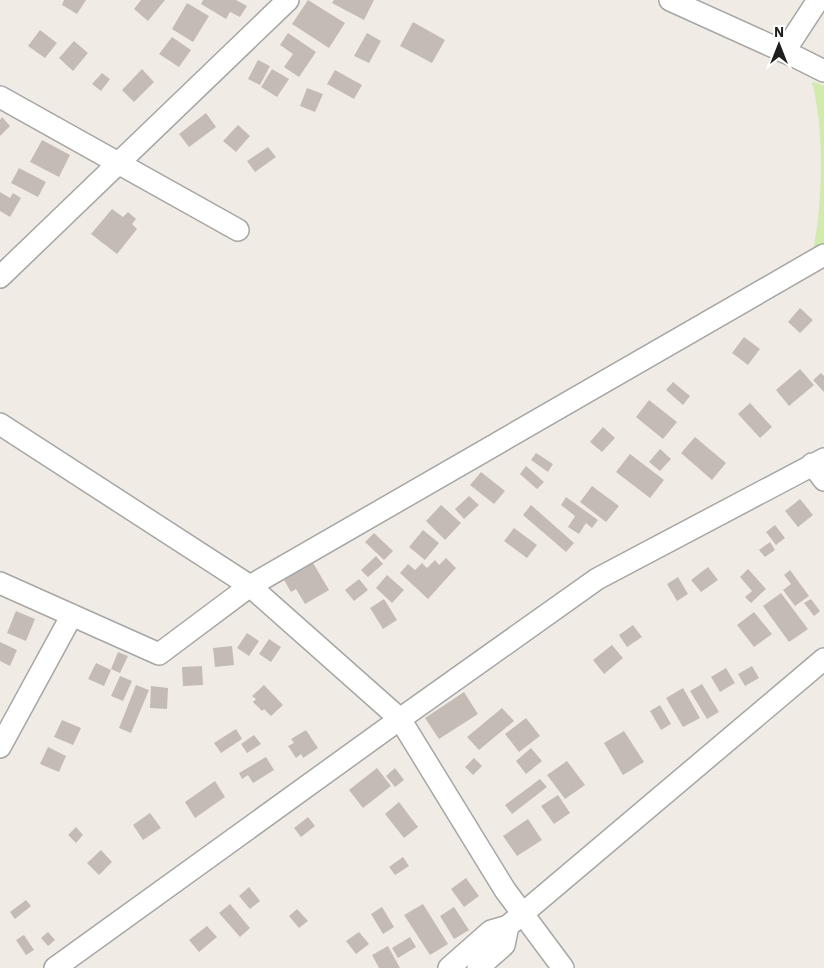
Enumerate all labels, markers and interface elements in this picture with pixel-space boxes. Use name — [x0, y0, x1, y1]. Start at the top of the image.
north arrow — [754, 20, 804, 70]
text: N — [774, 23, 784, 41]

